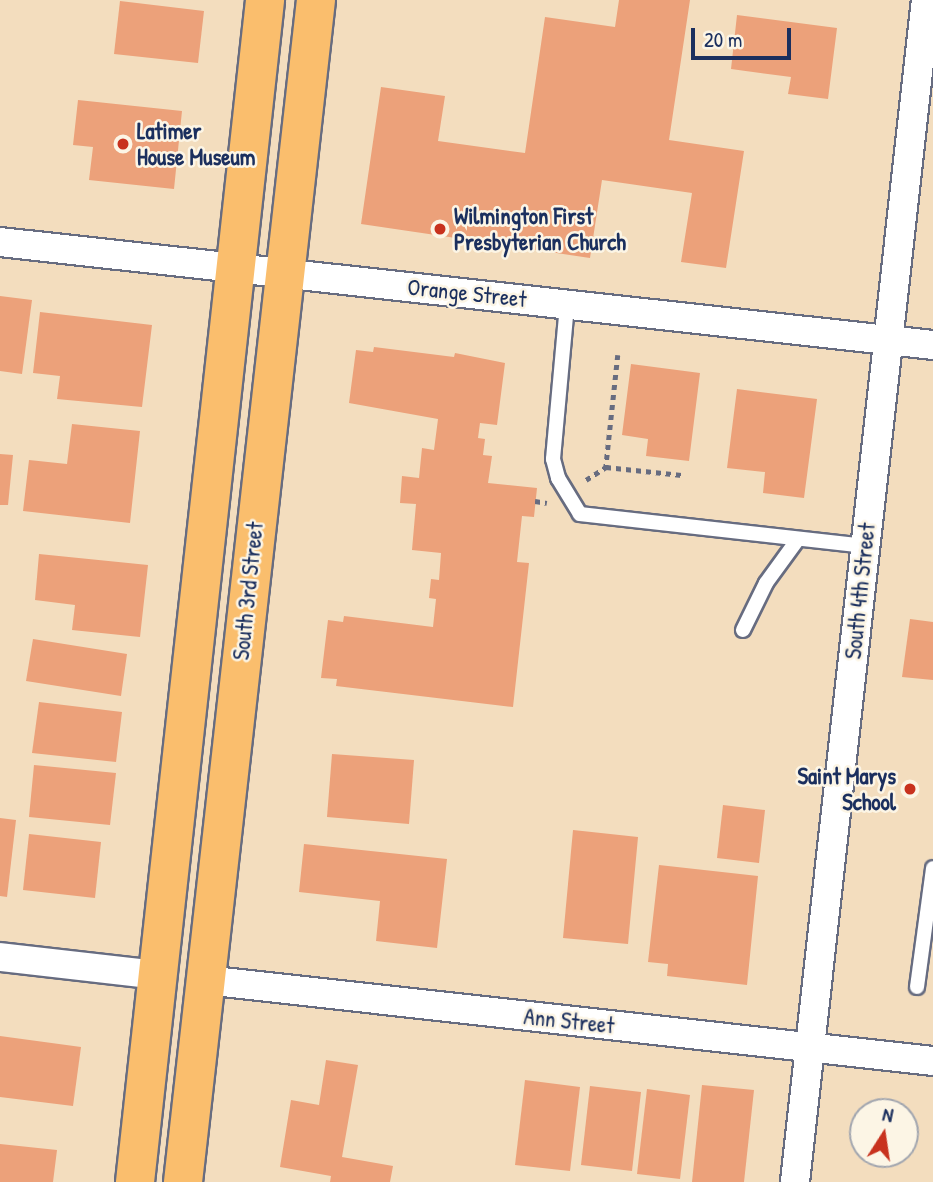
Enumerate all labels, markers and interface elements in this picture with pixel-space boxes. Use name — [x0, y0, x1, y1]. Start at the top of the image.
scale bar — [695, 14, 795, 58]
text: 20 m — [704, 25, 742, 54]
place label: Latimer House Museum — [137, 117, 255, 171]
marker: Latimer House Museum — [115, 136, 131, 152]
place label: Wilmington First Presbyterian Church — [454, 202, 626, 256]
marker: Wilmington First Presbyterian Church — [432, 221, 448, 237]
street label: Orange Street — [406, 273, 528, 313]
street label: South 3rd Street — [227, 521, 269, 661]
street label: South 4th Street — [839, 521, 881, 661]
place label: Saint Marys School — [798, 762, 896, 816]
marker: Saint Marys School — [902, 781, 918, 797]
street label: Ann Street — [522, 1003, 616, 1039]
north arrow — [849, 1098, 919, 1168]
text: N — [880, 1101, 896, 1128]

